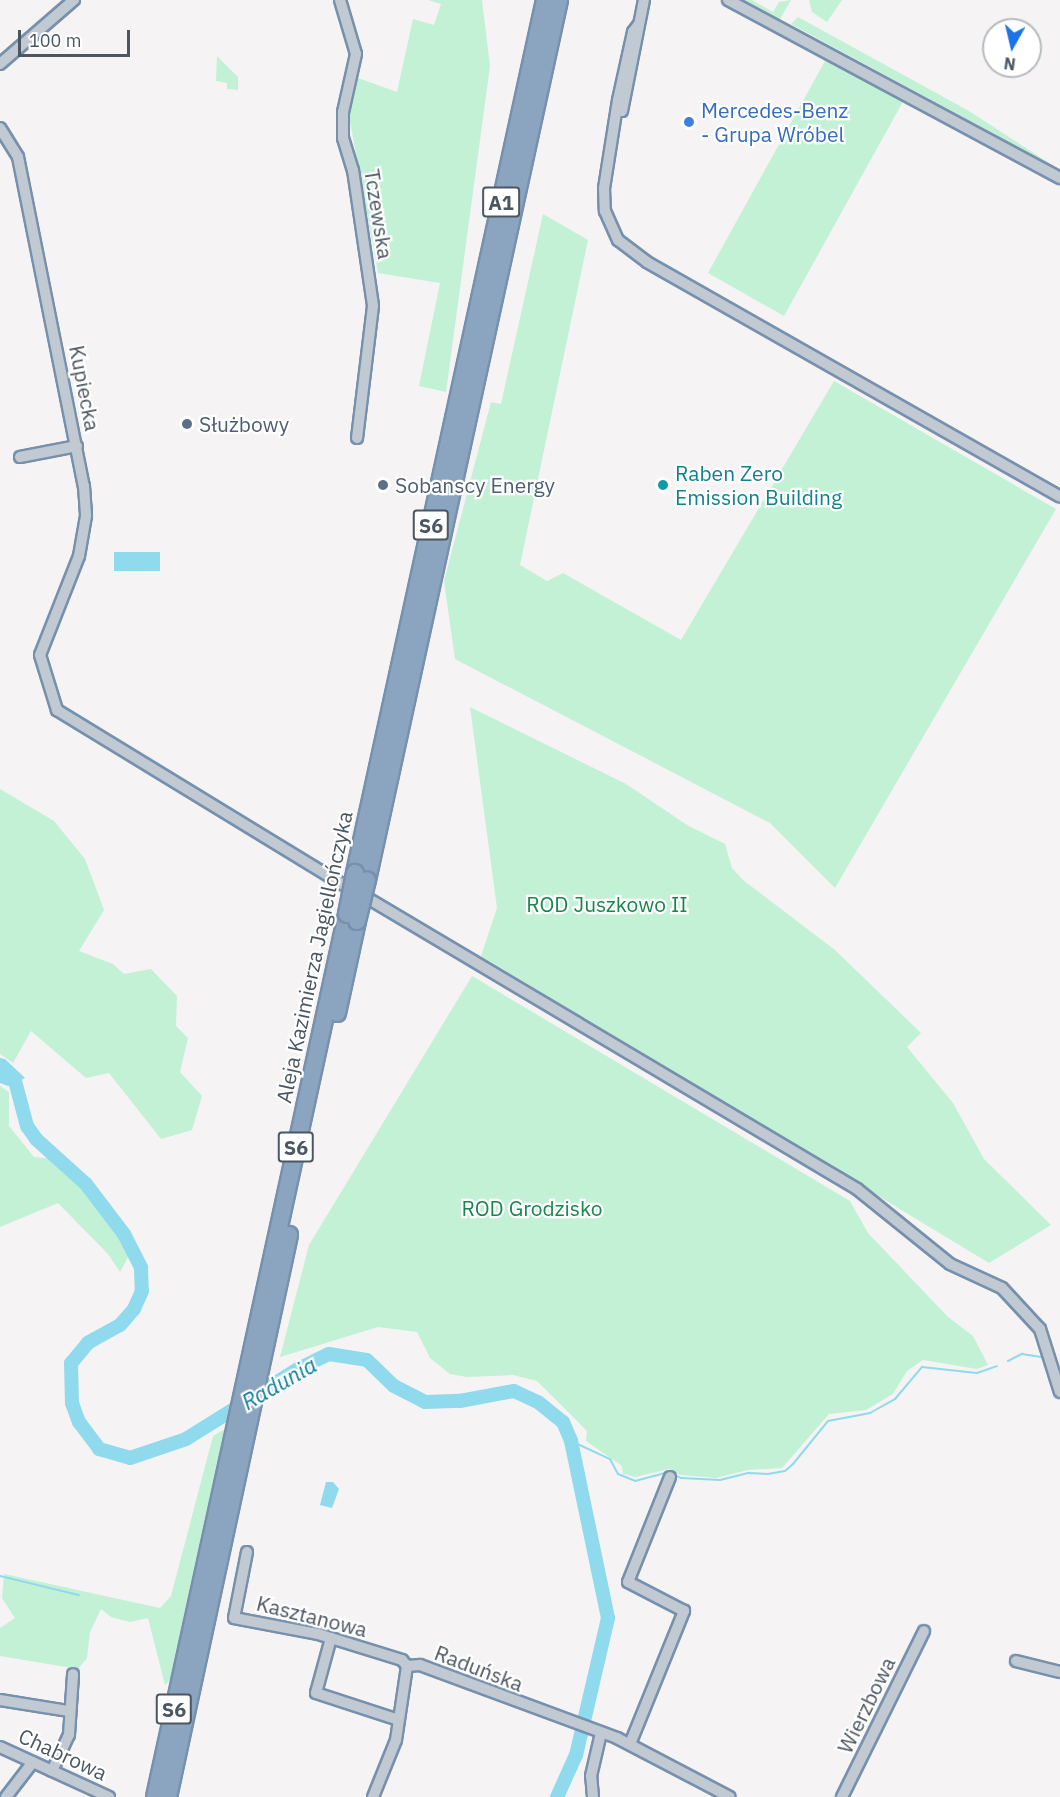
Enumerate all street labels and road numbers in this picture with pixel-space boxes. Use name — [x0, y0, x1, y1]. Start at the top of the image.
street label: Tczewska — [359, 167, 399, 261]
road number: A1 — [482, 185, 520, 219]
street label: Kupiecka — [64, 343, 106, 433]
road number: S6 — [412, 508, 450, 542]
street label: Aleja Kazimierza Jagiellończyka — [271, 809, 357, 1105]
road number: S6 — [276, 1130, 316, 1164]
street label: Kasztanowa — [254, 1590, 370, 1642]
street label: Raduńska — [431, 1640, 527, 1696]
street label: Wierzbowa — [832, 1653, 900, 1757]
road number: S6 — [154, 1692, 194, 1726]
street label: Chabrowa — [15, 1723, 111, 1785]

